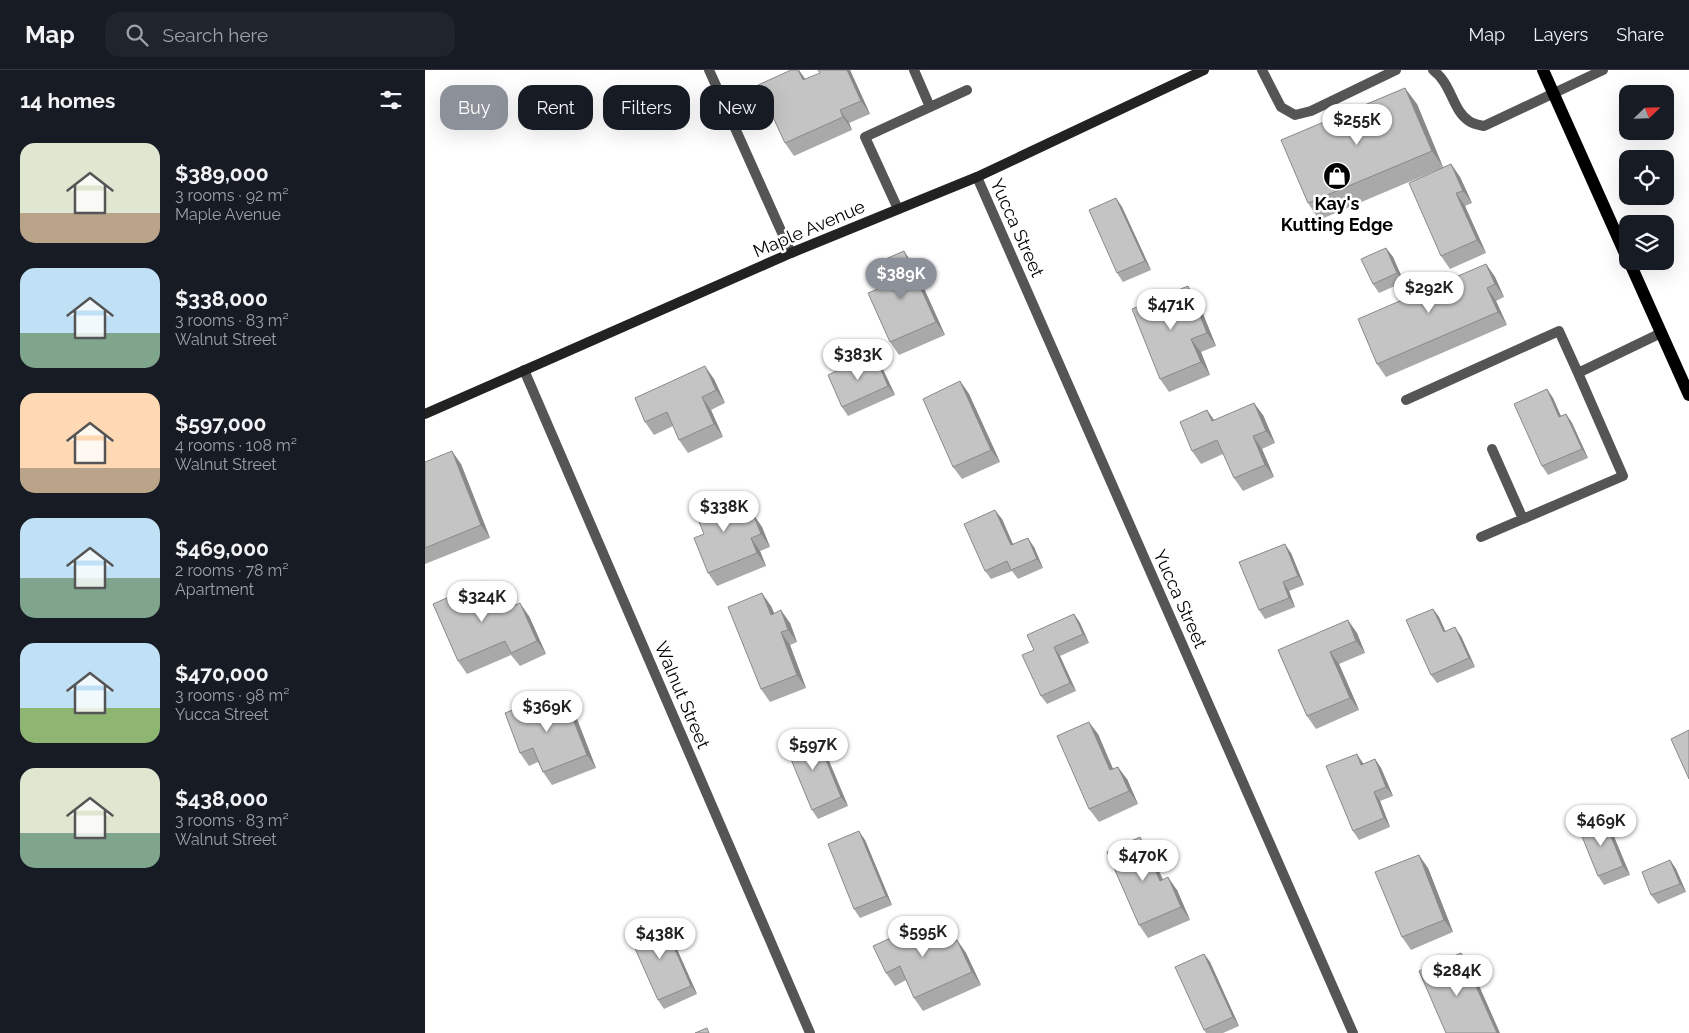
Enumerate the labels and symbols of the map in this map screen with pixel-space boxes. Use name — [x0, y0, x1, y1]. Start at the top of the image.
north arrow — [1619, 85, 1674, 140]
pin: $255K — [1322, 104, 1392, 146]
shop icon: Kay's Kutting Edge — [1322, 161, 1352, 191]
street label: Yucca Street — [986, 175, 1048, 280]
place label: Kay's Kutting Edge — [1281, 193, 1393, 235]
street label: Maple Avenue — [750, 195, 868, 262]
pin: $389K — [866, 258, 936, 300]
pin: $292K — [1394, 272, 1464, 314]
pin: $471K — [1136, 288, 1206, 331]
pin: $383K — [823, 338, 893, 381]
pin: $338K — [689, 490, 759, 533]
street label: Yucca Street — [1149, 546, 1211, 651]
pin: $324K — [447, 580, 517, 623]
street label: Walnut Street — [650, 638, 714, 752]
pin: $369K — [512, 690, 582, 733]
pin: $597K — [778, 728, 848, 771]
pin: $469K — [1566, 804, 1636, 847]
pin: $470K — [1108, 840, 1178, 882]
pin: $595K — [888, 916, 958, 958]
pin: $438K — [625, 918, 695, 960]
pin: $284K — [1422, 954, 1492, 997]

